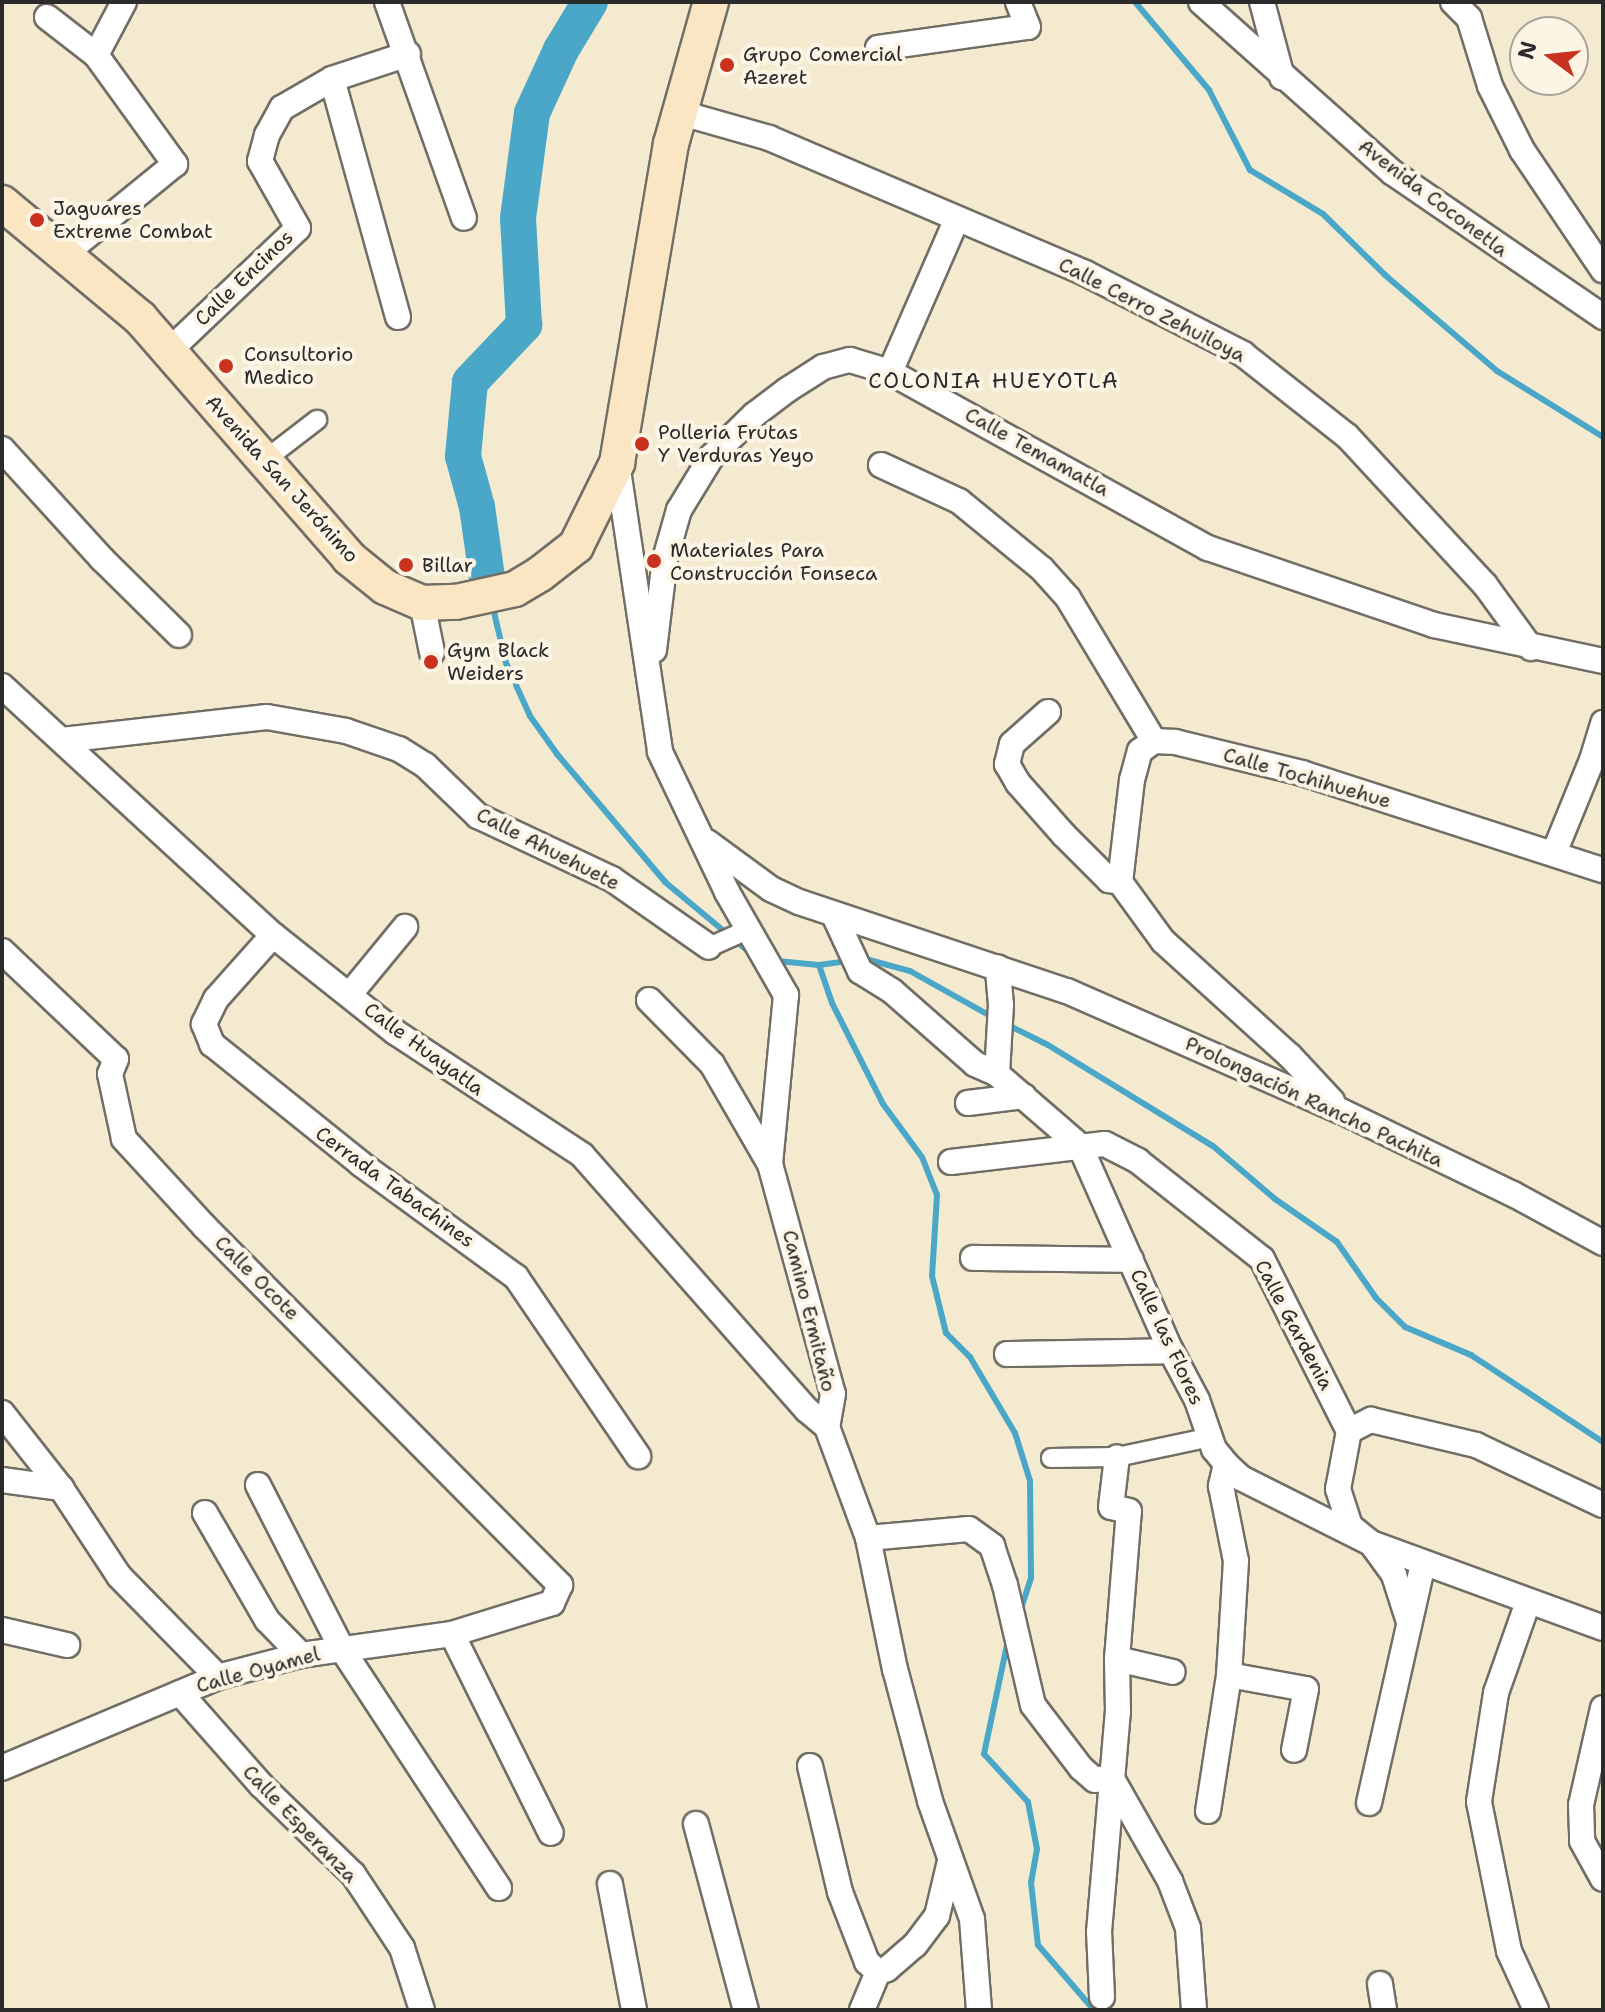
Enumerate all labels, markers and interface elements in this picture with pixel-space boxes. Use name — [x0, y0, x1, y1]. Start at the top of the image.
north arrow — [1509, 16, 1589, 96]
text: N — [1511, 38, 1544, 62]
place label: Grupo Comercial Azeret — [743, 42, 902, 89]
marker: Grupo Comercial Azeret — [718, 56, 736, 74]
street label: Avenida Coconetla — [1354, 134, 1512, 262]
place label: Jaguares Extreme Combat — [53, 196, 213, 243]
marker: Jaguares Extreme Combat — [28, 211, 46, 229]
street label: Calle Encinos — [190, 225, 298, 331]
street label: Calle Cerro Zehuiloya — [1055, 252, 1249, 368]
place label: Consultorio Medico — [244, 342, 353, 389]
marker: Consultorio Medico — [215, 355, 237, 377]
district label: COLONIA HUEYOTLA — [868, 368, 1120, 394]
street label: Avenida San Jerónimo — [200, 390, 364, 568]
street label: Calle Temamatla — [961, 402, 1113, 502]
place label: Polleria Frutas Y Verduras Yeyo — [658, 420, 814, 467]
marker: Polleria Frutas Y Verduras Yeyo — [633, 435, 651, 453]
place label: Materiales Para Construcción Fonseca — [670, 538, 877, 585]
marker: Materiales Para Construcción Fonseca — [645, 552, 663, 570]
place label: Billar — [422, 553, 473, 577]
marker: Billar — [397, 556, 415, 574]
place label: Gym Black Weiders — [447, 638, 549, 685]
marker: Gym Black Weiders — [422, 653, 440, 671]
street label: Calle Tochihuehue — [1220, 743, 1394, 813]
street label: Calle Ahuehuete — [472, 803, 624, 895]
street label: Calle Huayatla — [359, 997, 489, 1101]
street label: Prolongación Rancho Pachita — [1181, 1032, 1447, 1172]
street label: Cerrada Tabachines — [311, 1121, 479, 1253]
street label: Camino Ermitaño — [777, 1228, 841, 1394]
street label: Calle Ocote — [210, 1231, 304, 1325]
street label: Calle Gardenia — [1250, 1256, 1338, 1394]
street label: Calle las Flores — [1125, 1265, 1209, 1409]
street label: Calle Oyamel — [194, 1642, 322, 1698]
street label: Calle Esperanza — [238, 1760, 362, 1888]

